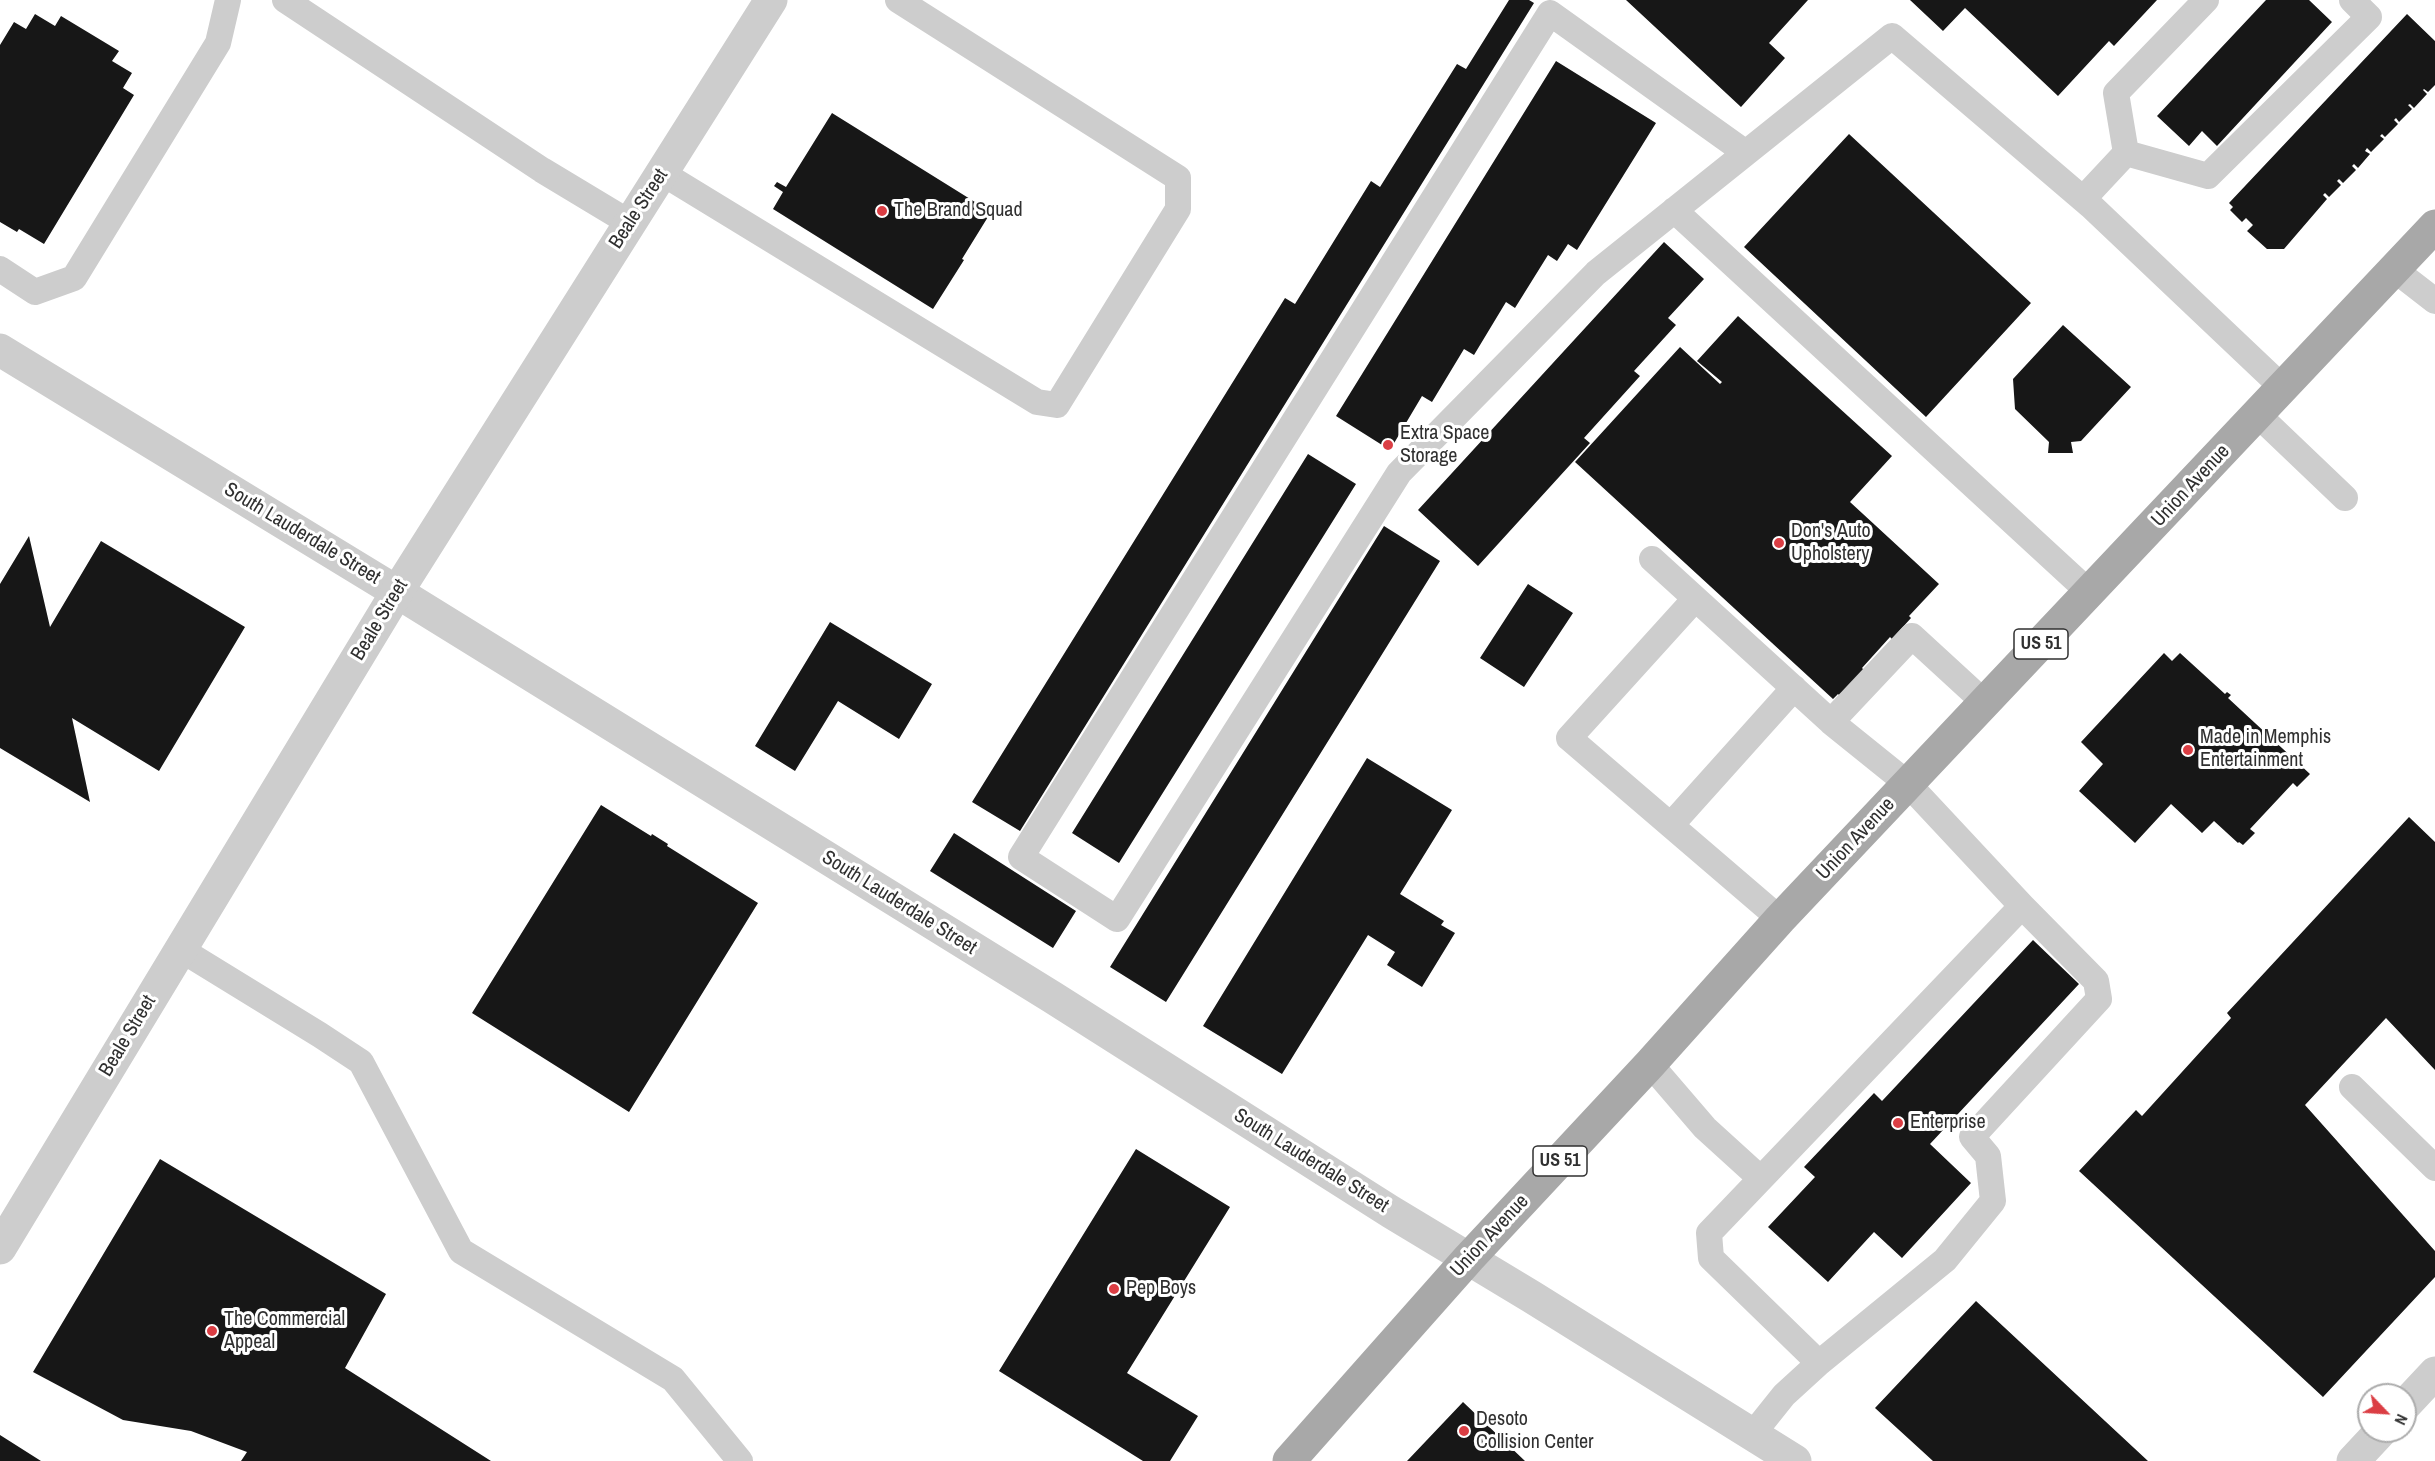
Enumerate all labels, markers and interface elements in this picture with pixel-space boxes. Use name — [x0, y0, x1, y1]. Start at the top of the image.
street label: Beale Street — [604, 165, 674, 253]
place label: The Brand Squad — [894, 199, 1023, 223]
marker: The Brand Squad — [875, 204, 889, 218]
place label: Extra Space Storage — [1400, 422, 1489, 469]
marker: Extra Space Storage — [1381, 438, 1395, 452]
street label: Union Avenue — [2147, 440, 2235, 532]
street label: South Lauderdale Street — [220, 478, 384, 590]
place label: Don's Auto Upholstery — [1791, 520, 1871, 567]
marker: Don's Auto Upholstery — [1772, 536, 1786, 550]
street label: Beale Street — [346, 575, 414, 665]
road number: US 51 — [2014, 629, 2068, 659]
place label: Made in Memphis Entertainment — [2200, 726, 2331, 773]
marker: Made in Memphis Entertainment — [2181, 743, 2195, 757]
street label: Union Avenue — [1812, 793, 1900, 885]
street label: South Lauderdale Street — [817, 846, 981, 960]
street label: Beale Street — [94, 991, 162, 1081]
street label: South Lauderdale Street — [1229, 1104, 1393, 1218]
place label: Enterprise — [1910, 1111, 1986, 1135]
marker: Enterprise — [1891, 1116, 1905, 1130]
road number: US 51 — [1533, 1146, 1587, 1176]
street label: Union Avenue — [1446, 1190, 1534, 1282]
place label: Pep Boys — [1126, 1277, 1196, 1301]
marker: Pep Boys — [1107, 1282, 1121, 1296]
place label: The Commercial Appeal — [224, 1308, 345, 1355]
marker: The Commercial Appeal — [205, 1324, 219, 1338]
north arrow — [2357, 1383, 2417, 1443]
place label: Desoto Collision Center — [1476, 1408, 1594, 1455]
text: N — [2390, 1411, 2413, 1429]
marker: Desoto Collision Center — [1457, 1424, 1471, 1438]

